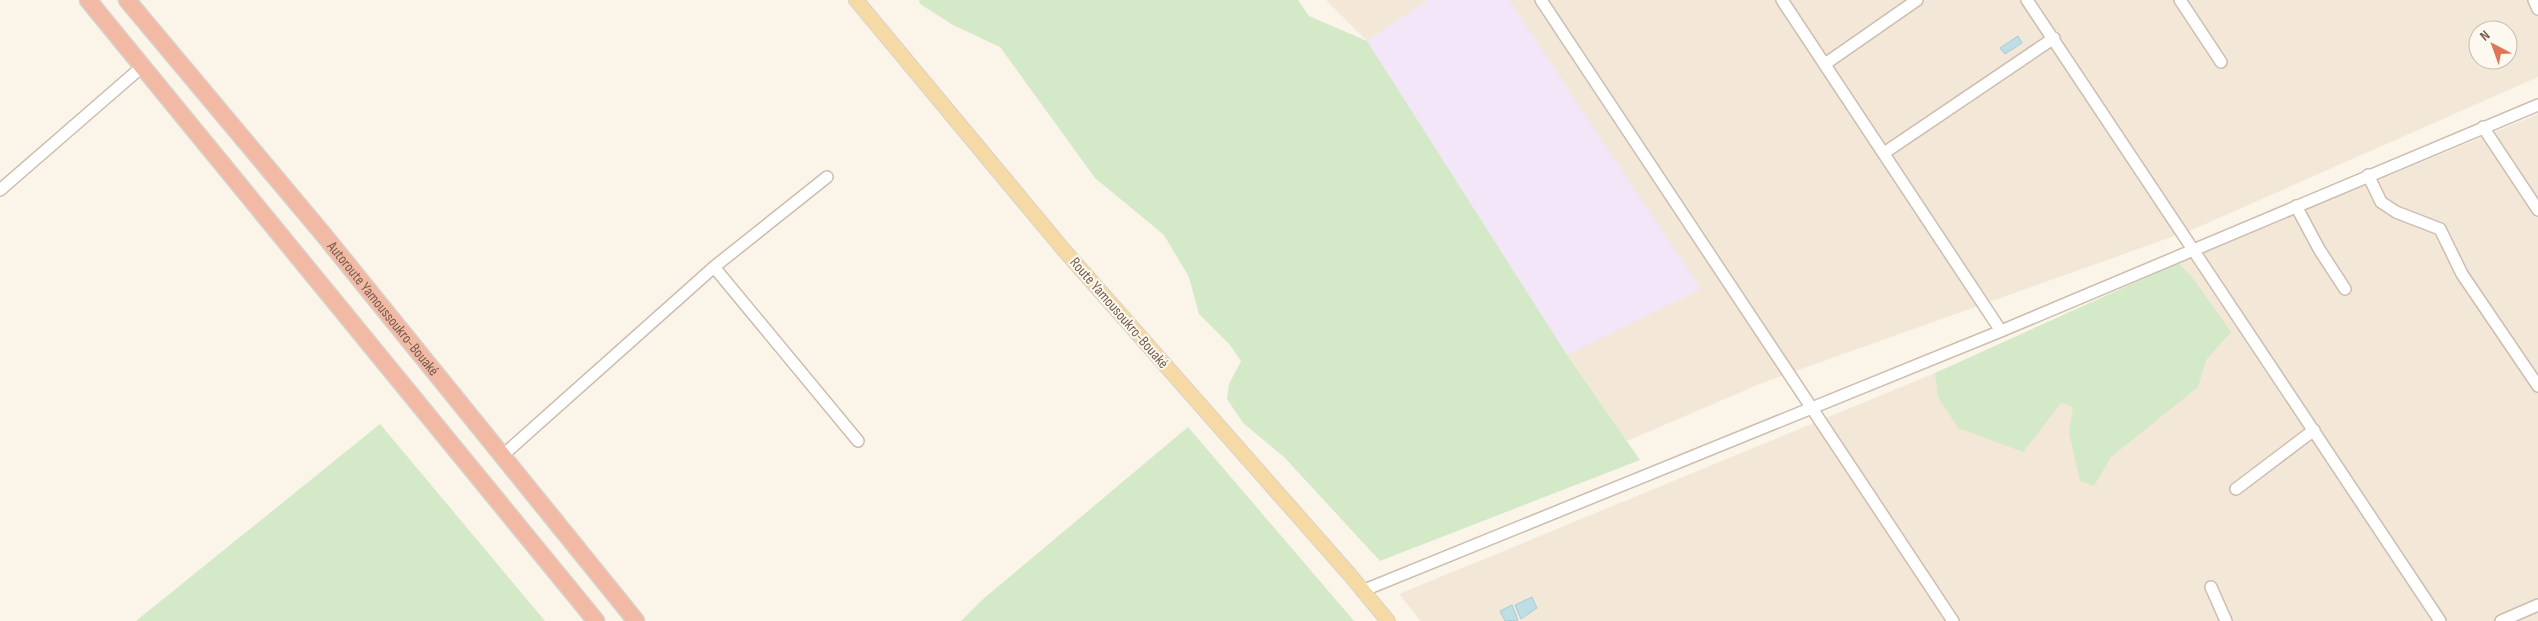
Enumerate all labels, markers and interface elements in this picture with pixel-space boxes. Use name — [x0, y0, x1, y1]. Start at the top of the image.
north arrow — [2468, 20, 2518, 70]
text: N — [2476, 27, 2493, 44]
street label: Autoroute Yamoussoukro-Bouaké — [322, 237, 443, 380]
street label: Route Yamousoukro-Bouaké — [1065, 253, 1173, 373]

